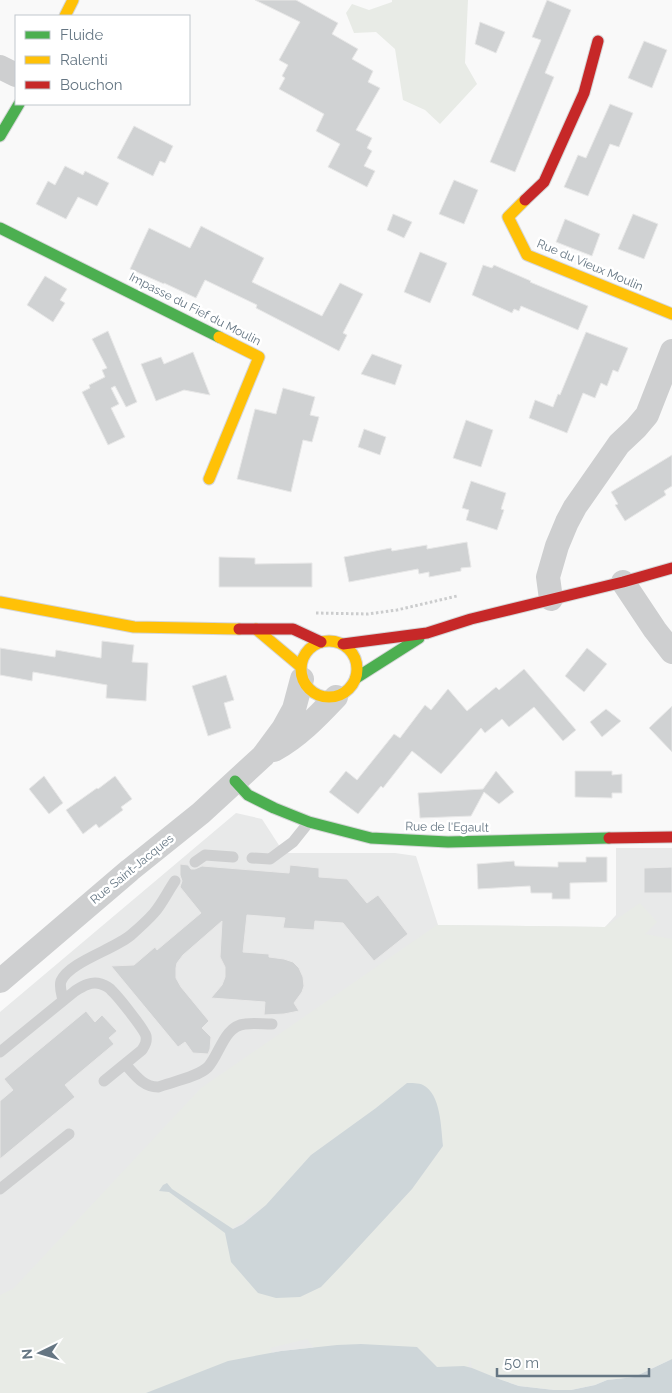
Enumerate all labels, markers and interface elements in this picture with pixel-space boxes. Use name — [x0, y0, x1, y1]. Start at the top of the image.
legend — [15, 15, 190, 105]
text: Fluide — [60, 26, 103, 44]
text: Ralenti — [60, 51, 108, 69]
text: Bouchon — [60, 76, 122, 94]
street label: Rue du Vieux Moulin — [535, 236, 645, 294]
street label: Impasse du Fief du Moulin — [127, 270, 263, 348]
street label: Rue de l'Egault — [405, 819, 489, 835]
street label: Rue Saint-Jacques — [88, 831, 177, 907]
north arrow — [15, 1328, 65, 1378]
scale bar — [497, 1346, 650, 1378]
text: N — [19, 1348, 35, 1360]
text: 50 m — [504, 1354, 539, 1372]

